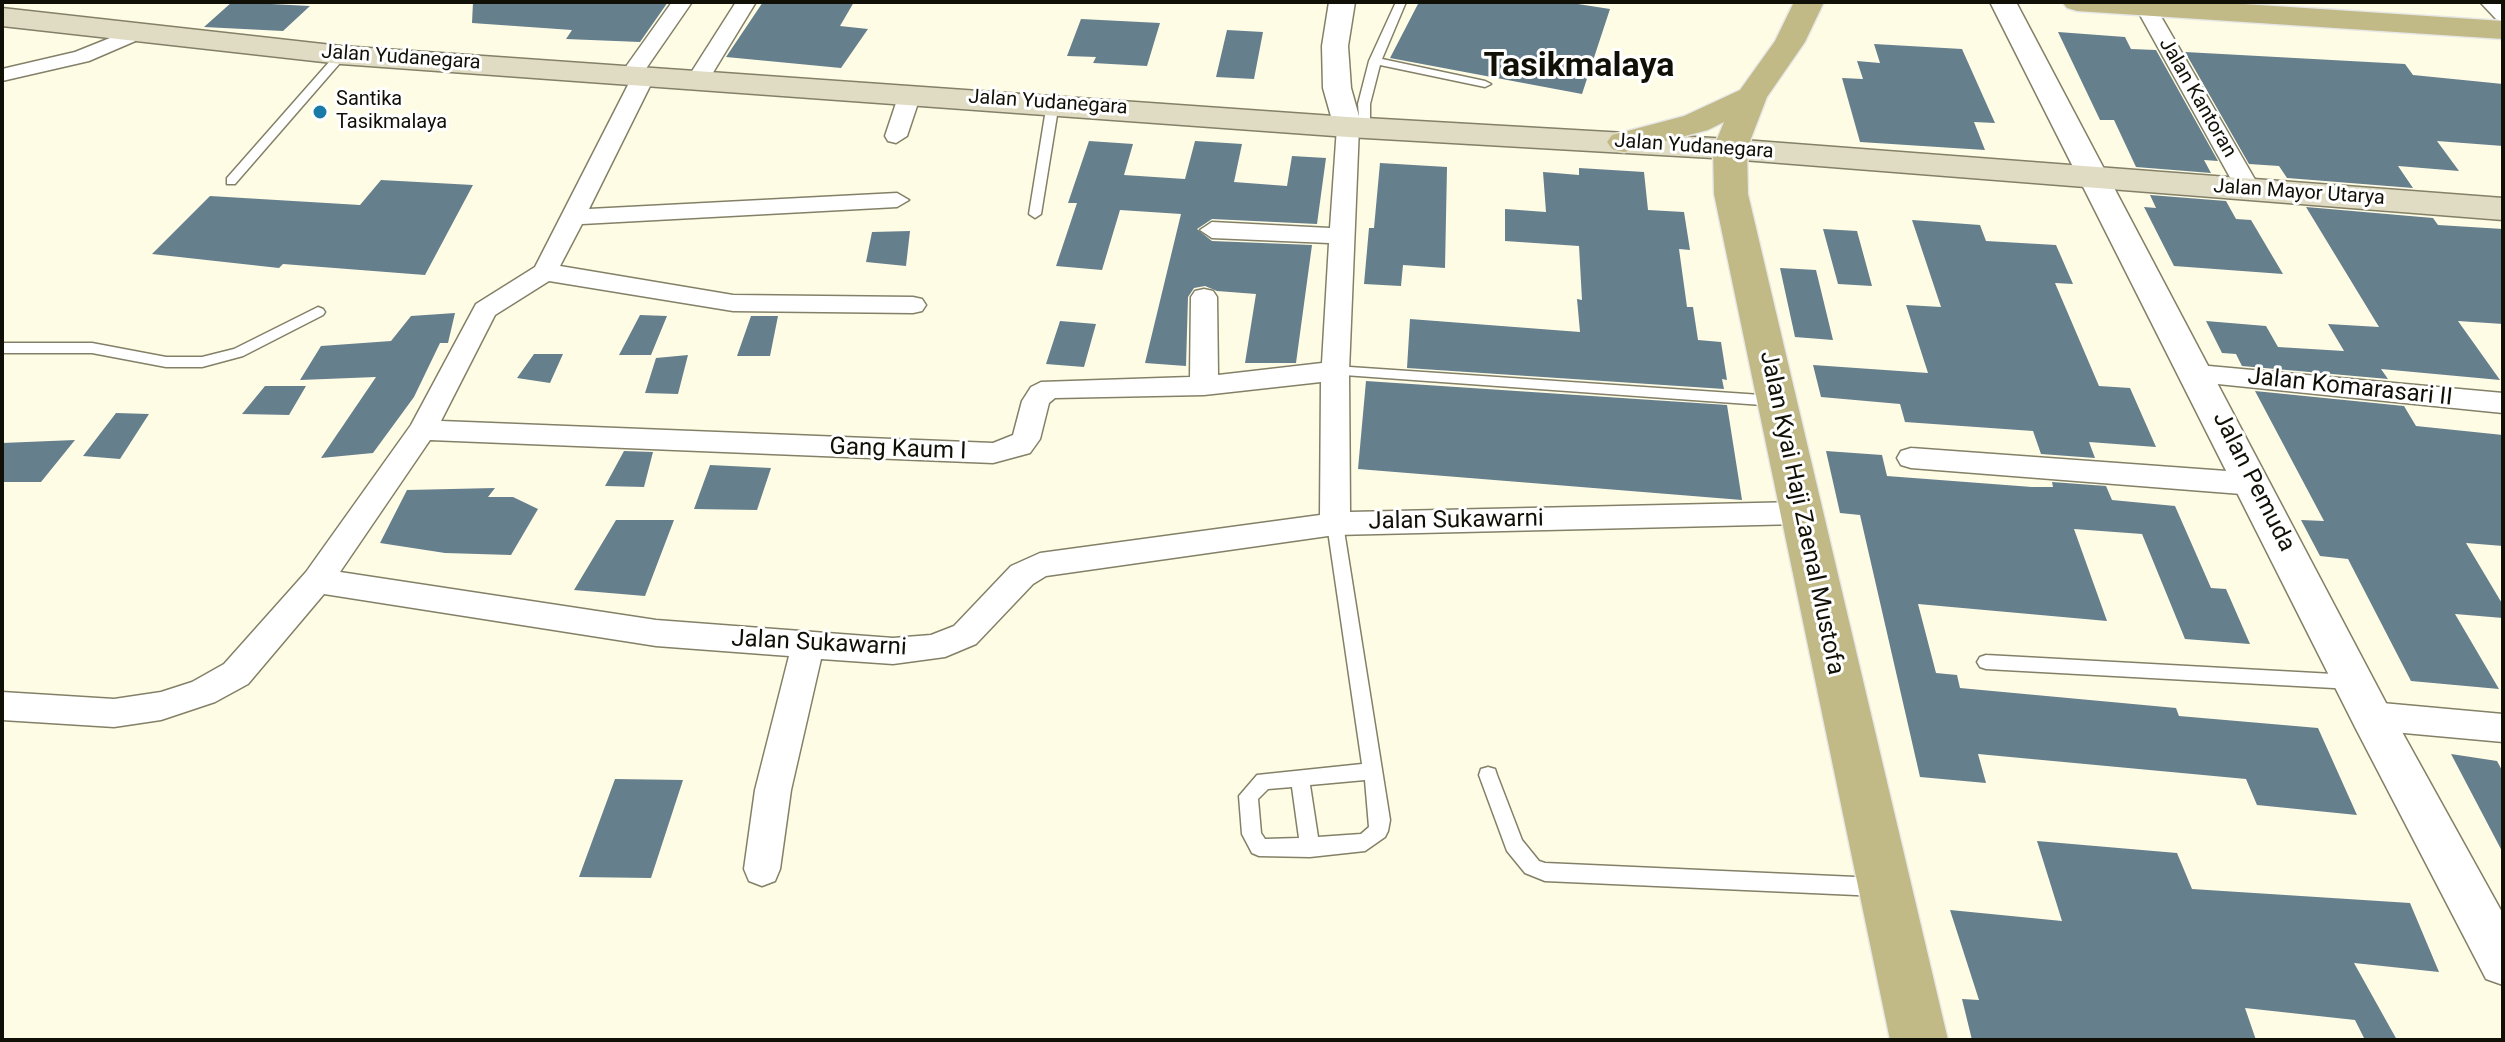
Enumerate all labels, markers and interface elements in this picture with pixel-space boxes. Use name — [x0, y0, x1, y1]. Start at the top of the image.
street label: Jalan Kantoran — [2153, 34, 2241, 162]
street label: Jalan Yudanegara — [321, 40, 481, 76]
district label: Tasikmalaya — [1483, 47, 1675, 87]
street label: Jalan Yudanegara — [968, 85, 1128, 121]
place label: Santika Tasikmalaya — [336, 88, 447, 135]
marker: Santika Tasikmalaya — [311, 103, 329, 121]
street label: Jalan Yudanegara — [1614, 129, 1774, 165]
street label: Jalan Mayor Utarya — [2212, 175, 2386, 211]
street label: Jalan Kyai Haji Zaenal Mustofa — [1753, 348, 1849, 678]
street label: Jalan Komarasari II — [2246, 363, 2454, 413]
street label: Jalan Pemuda — [2205, 407, 2301, 557]
street label: Gang Kaum I — [829, 433, 967, 467]
street label: Jalan Sukawarni — [1368, 505, 1544, 537]
street label: Jalan Sukawarni — [731, 625, 907, 663]

